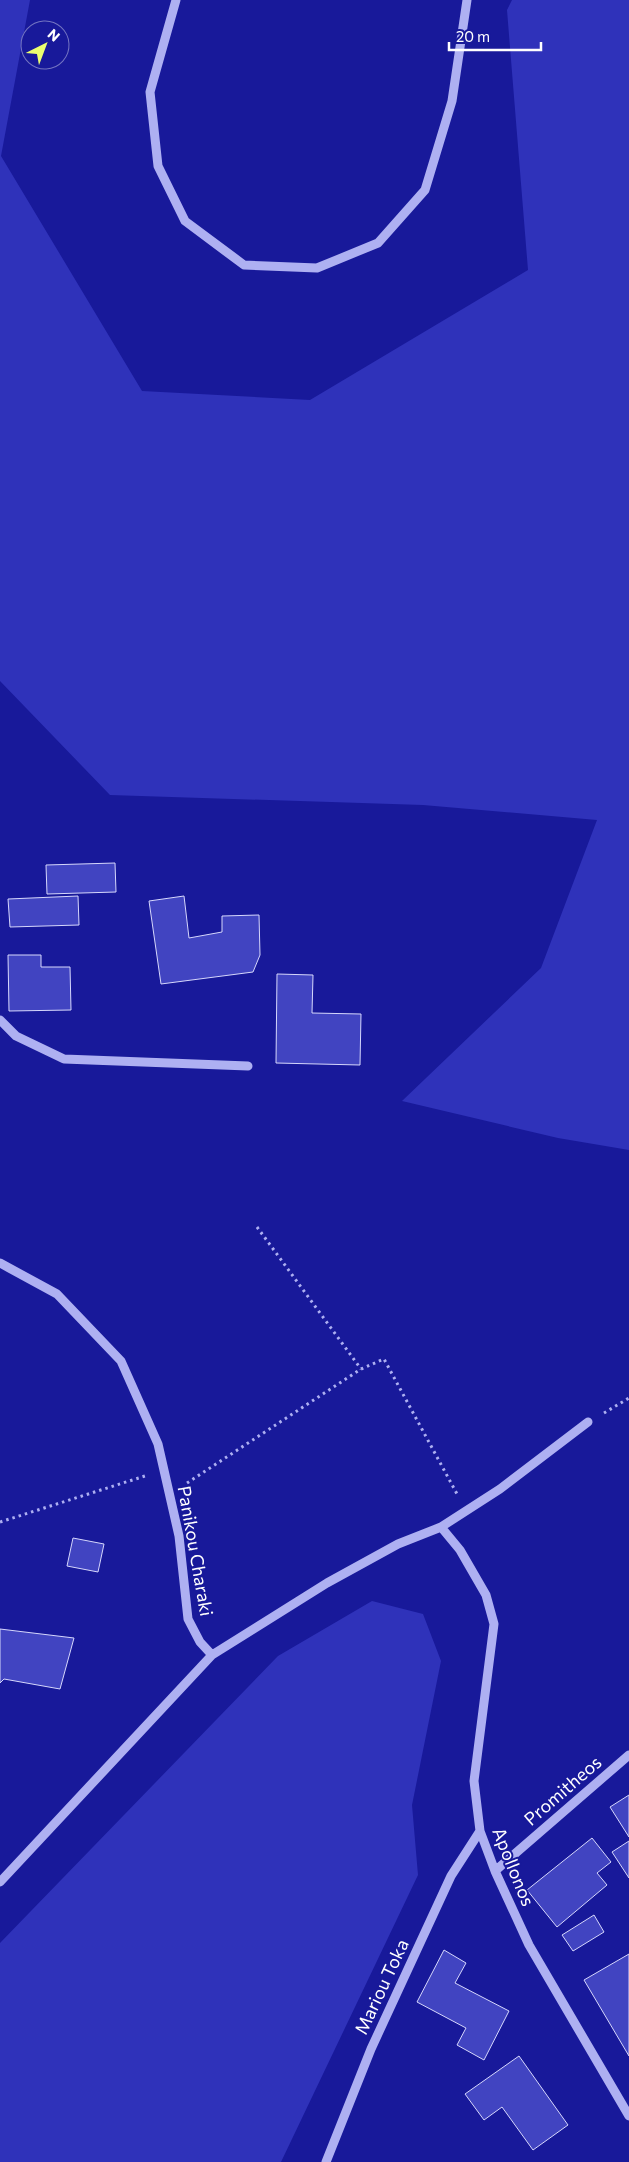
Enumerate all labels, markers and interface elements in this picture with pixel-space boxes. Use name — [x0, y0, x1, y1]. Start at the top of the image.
north arrow — [20, 20, 70, 70]
scale bar — [449, 20, 542, 52]
text: N — [44, 25, 64, 45]
text: 20 m — [456, 27, 490, 45]
street label: Panikou Charaki — [174, 1484, 218, 1618]
street label: Promitheos — [519, 1751, 605, 1830]
street label: Apollonos — [488, 1824, 540, 1909]
street label: Mariou Toka — [349, 1935, 413, 2038]

